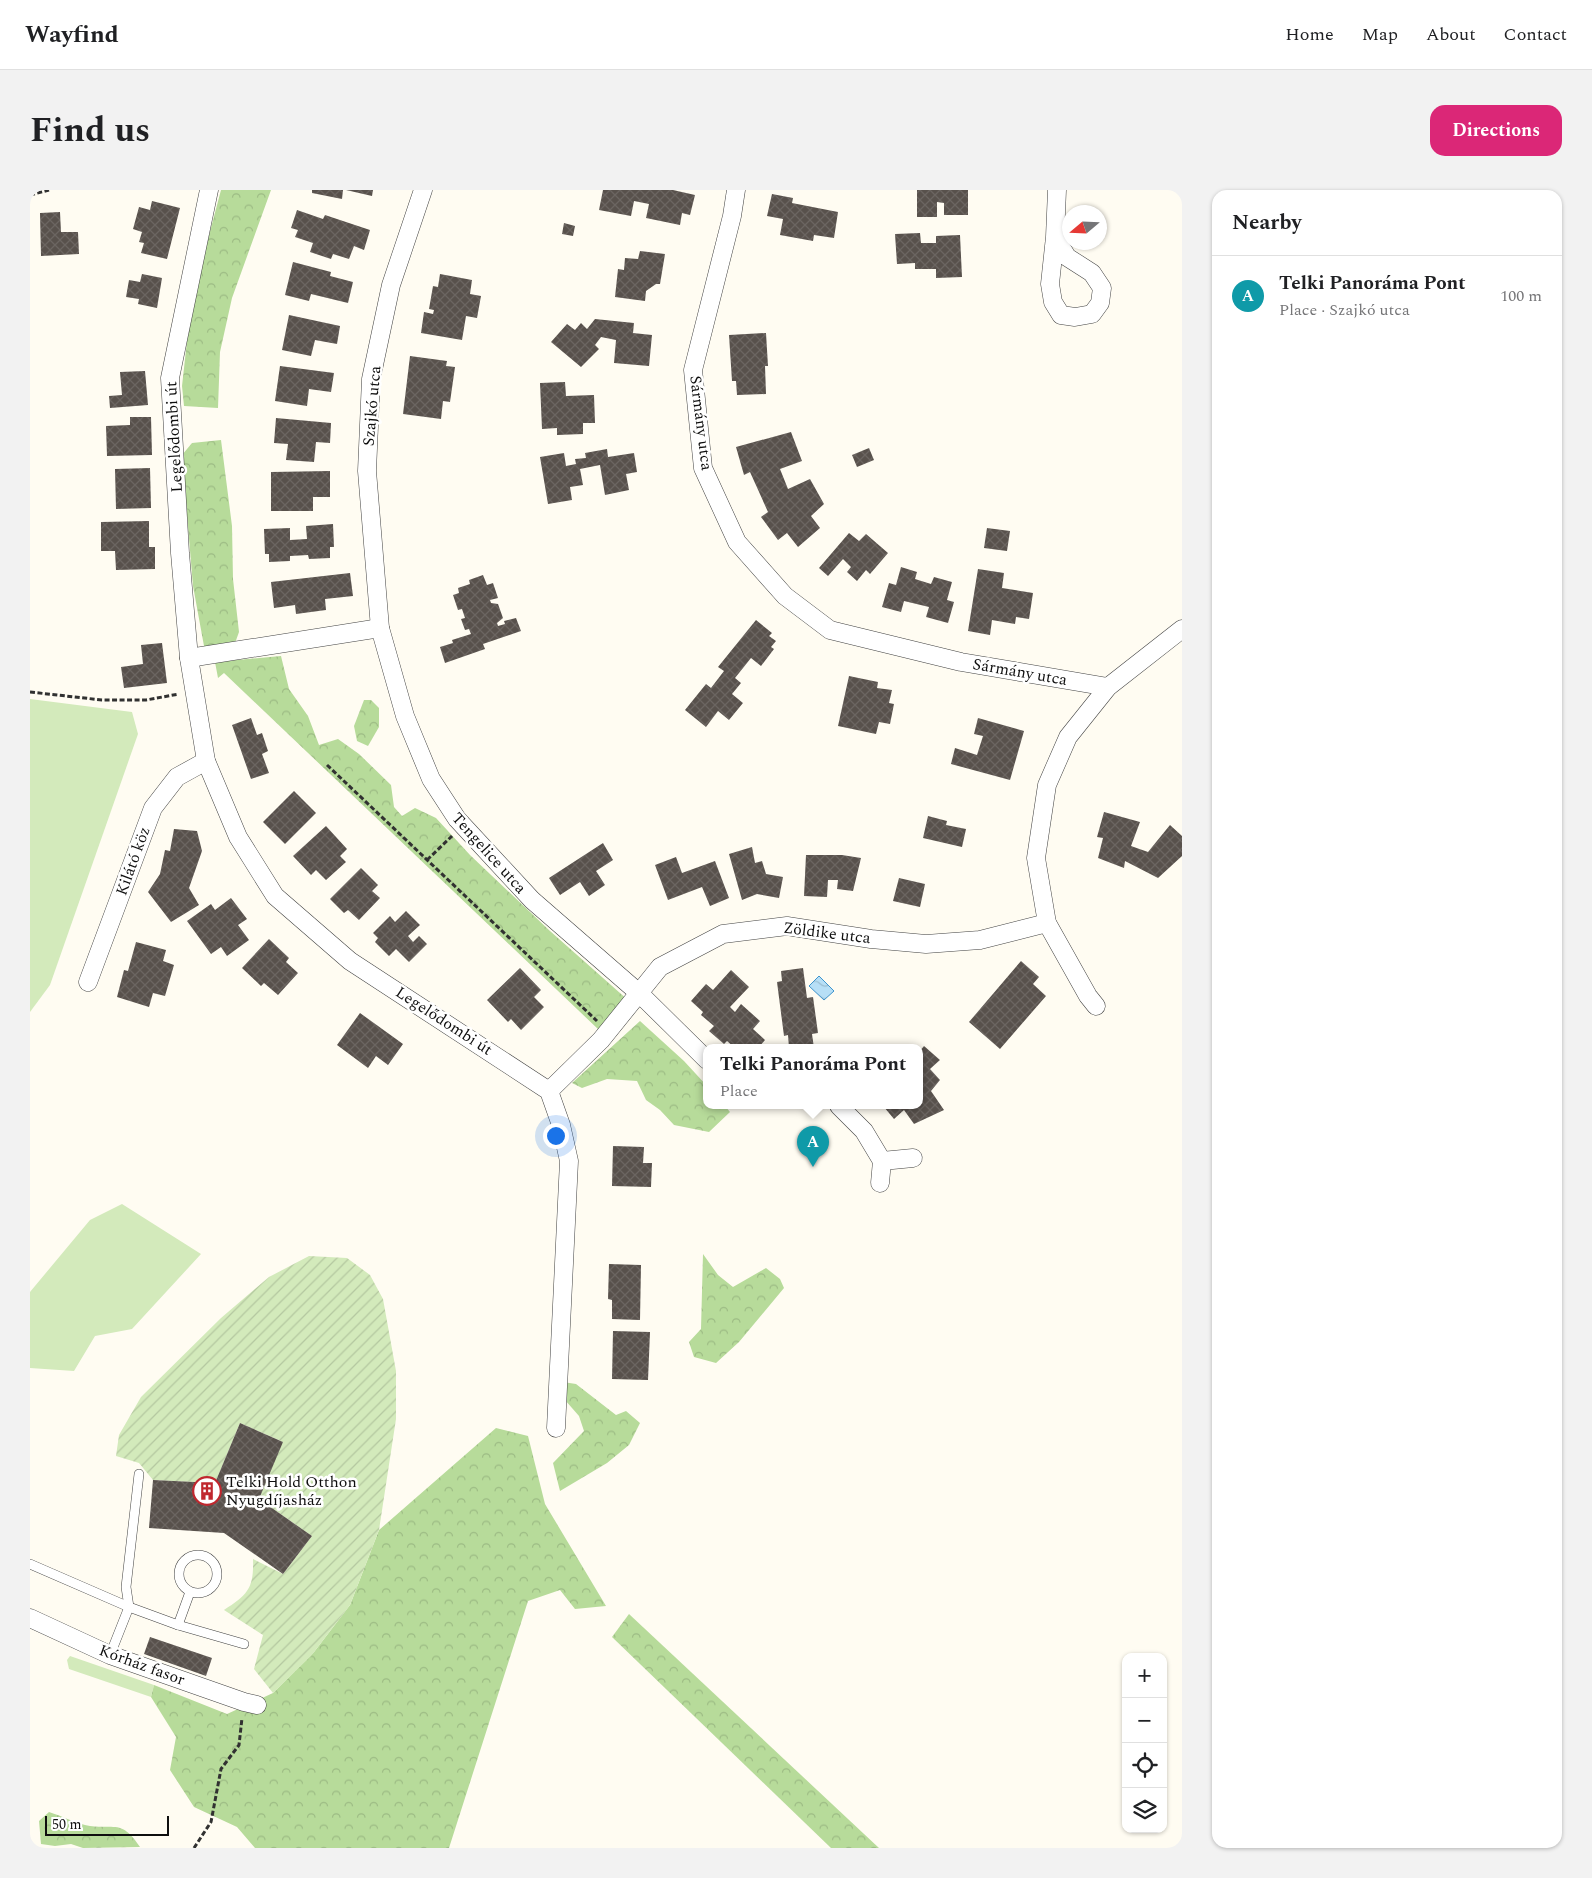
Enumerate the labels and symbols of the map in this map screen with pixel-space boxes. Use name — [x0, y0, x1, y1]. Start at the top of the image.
north arrow — [1062, 205, 1107, 250]
street label: Szajkó utca — [357, 365, 387, 447]
street label: Sármány utca — [683, 374, 719, 472]
street label: Legelődombi út — [159, 380, 189, 493]
street label: Sármány utca — [971, 652, 1069, 692]
street label: Tengelice utca — [446, 807, 532, 899]
street label: Kilátó köz — [109, 823, 157, 899]
street label: Zöldike utca — [782, 916, 872, 950]
street label: Legelődombi út — [391, 981, 498, 1062]
your location — [543, 1123, 569, 1149]
pin: A — [797, 1126, 829, 1167]
place label: Telki Hold Otthon Nyugdíjasház — [226, 1470, 357, 1512]
building icon: Telki Hold Otthon Nyugdíjasház — [192, 1476, 222, 1506]
street label: Kórház fasor — [96, 1638, 188, 1692]
scale bar — [45, 1813, 169, 1836]

